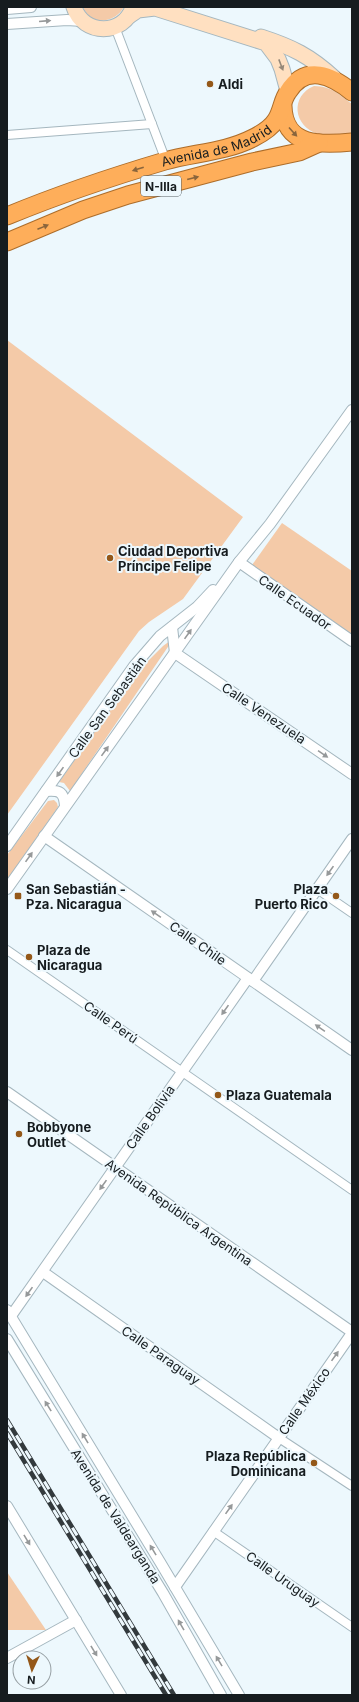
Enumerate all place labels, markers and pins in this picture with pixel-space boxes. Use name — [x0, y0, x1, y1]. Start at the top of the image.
place label: Aldi — [218, 76, 243, 92]
marker: Aldi — [205, 79, 215, 89]
place label: Ciudad Deportiva Príncipe Felipe — [118, 543, 229, 574]
marker: Ciudad Deportiva Príncipe Felipe — [105, 553, 115, 563]
place label: San Sebastián - Pza. Nicaragua — [26, 881, 126, 912]
place label: Plaza Puerto Rico — [255, 881, 328, 912]
marker: San Sebastián - Pza. Nicaragua — [13, 891, 23, 901]
marker: Plaza Puerto Rico — [331, 891, 341, 901]
place label: Plaza de Nicaragua — [37, 942, 102, 973]
marker: Plaza de Nicaragua — [24, 952, 34, 962]
place label: Plaza Guatemala — [226, 1087, 332, 1103]
marker: Plaza Guatemala — [213, 1090, 223, 1100]
place label: Bobbyone Outlet — [27, 1119, 91, 1150]
marker: Bobbyone Outlet — [14, 1129, 24, 1139]
place label: Plaza República Dominicana — [205, 1448, 306, 1479]
marker: Plaza República Dominicana — [309, 1458, 319, 1468]

